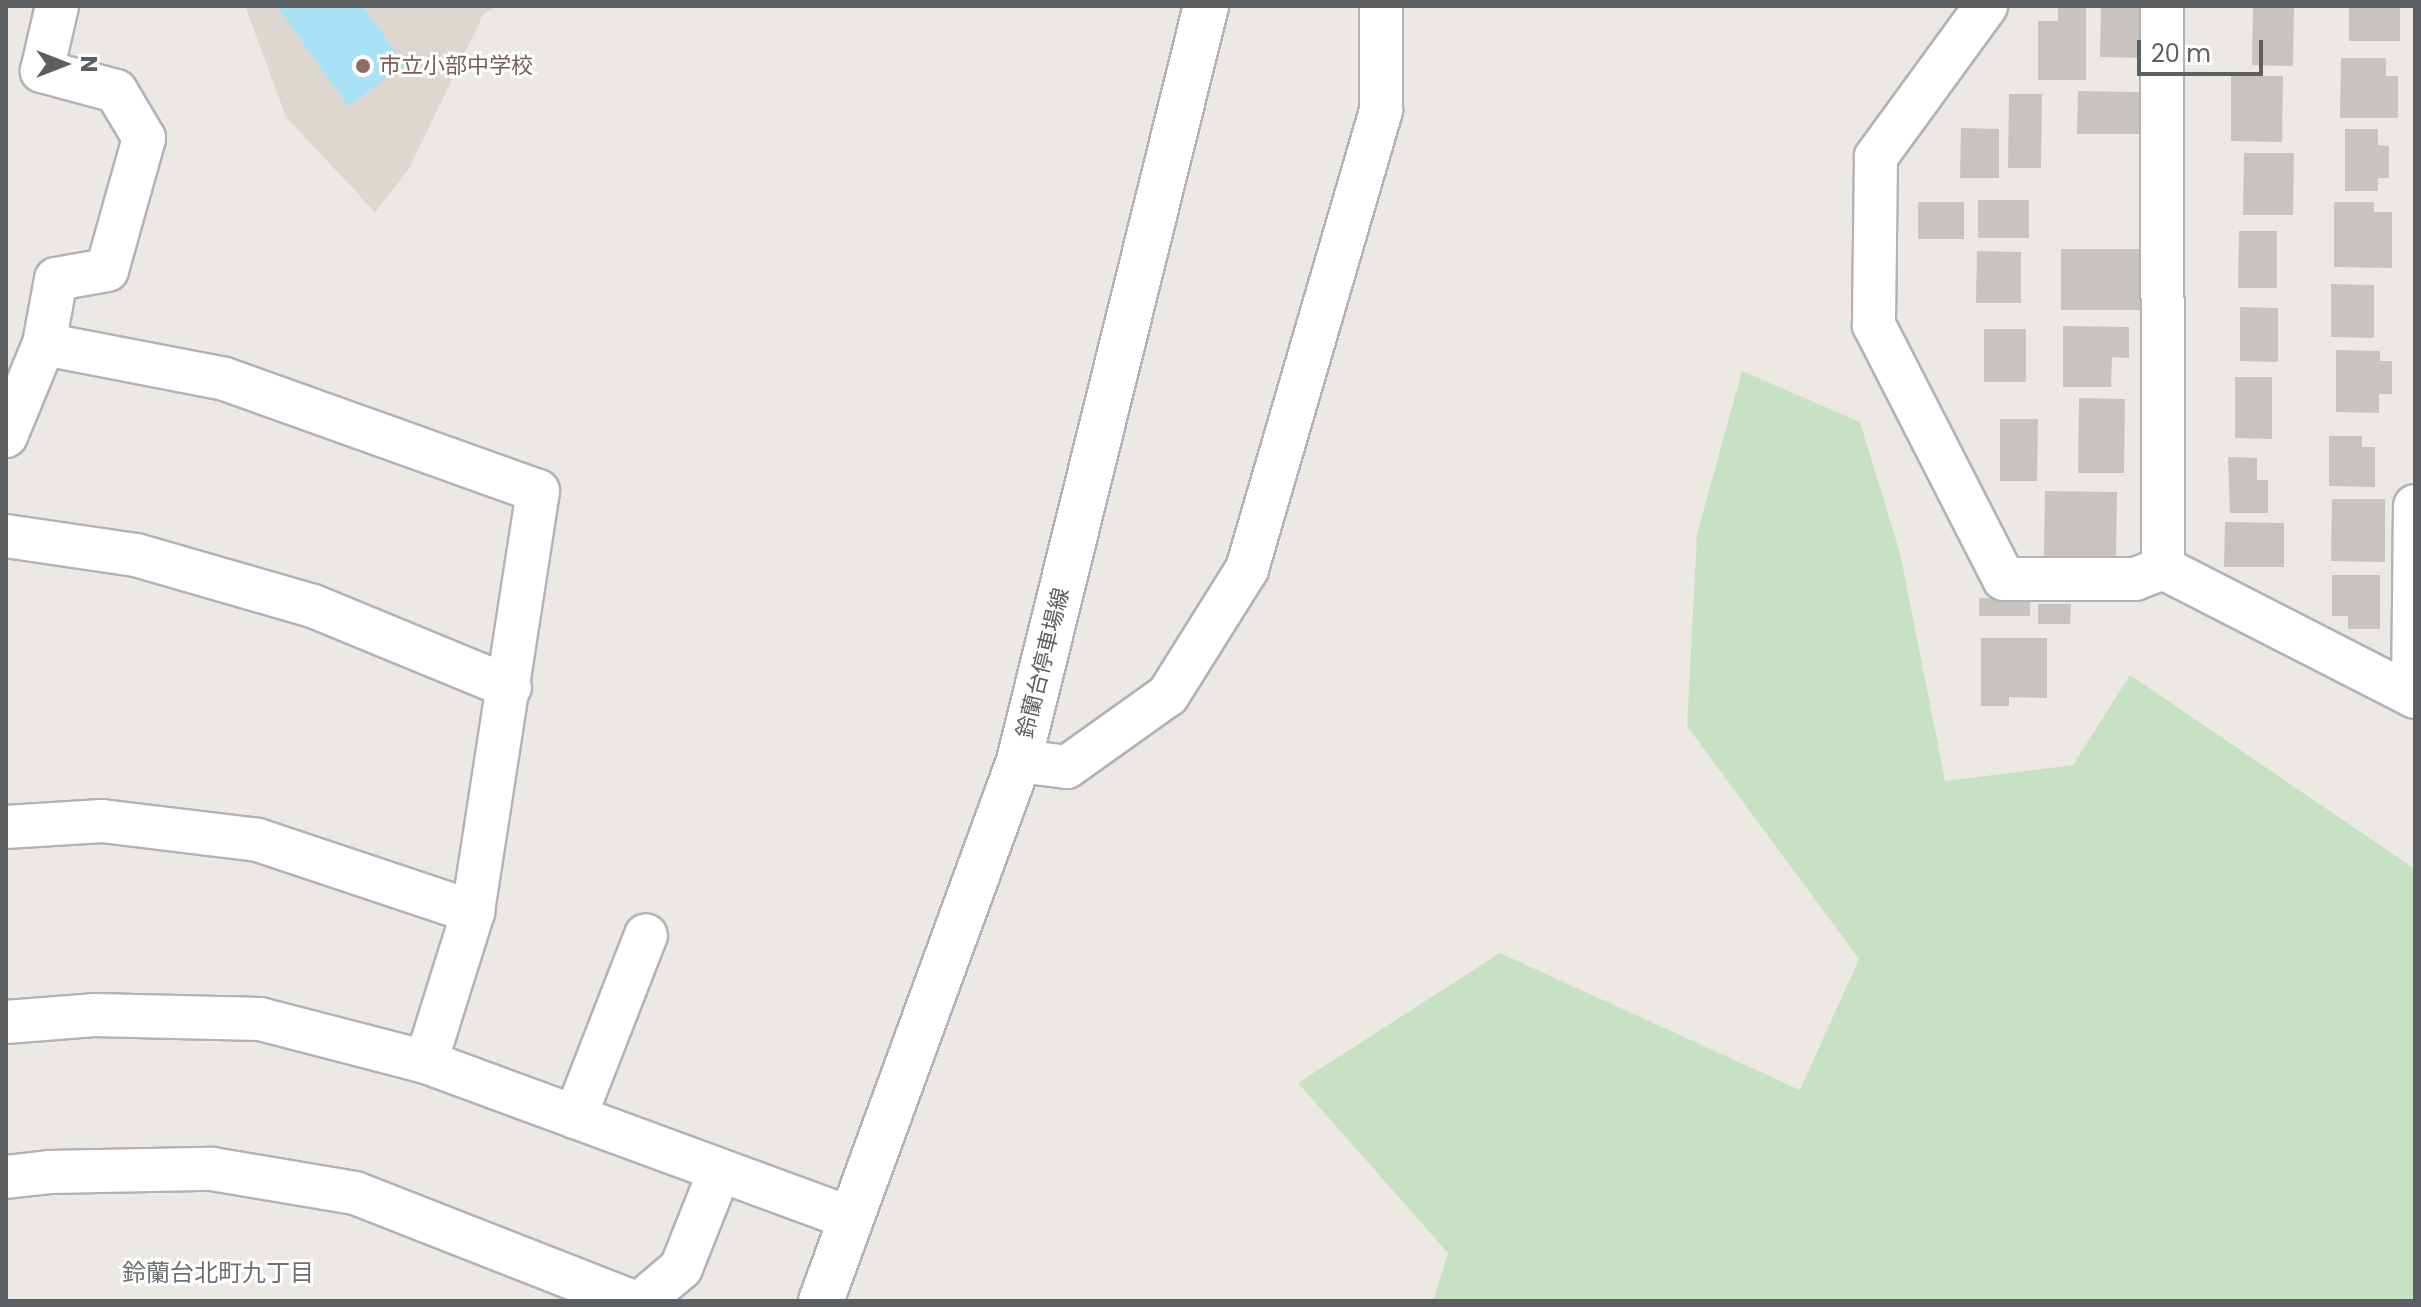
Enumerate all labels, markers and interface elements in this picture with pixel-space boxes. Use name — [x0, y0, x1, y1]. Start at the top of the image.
north arrow — [24, 24, 104, 104]
scale bar — [2141, 24, 2267, 74]
text: 20 m — [2151, 37, 2211, 70]
place label: 市立小部中学校 — [379, 53, 533, 79]
text: N — [73, 56, 104, 72]
marker: 市立小部中学校 — [354, 57, 372, 75]
street label: 鈴蘭台停車場線 — [1012, 585, 1074, 741]
district label: 鈴蘭台北町九丁目 — [122, 1259, 314, 1287]

